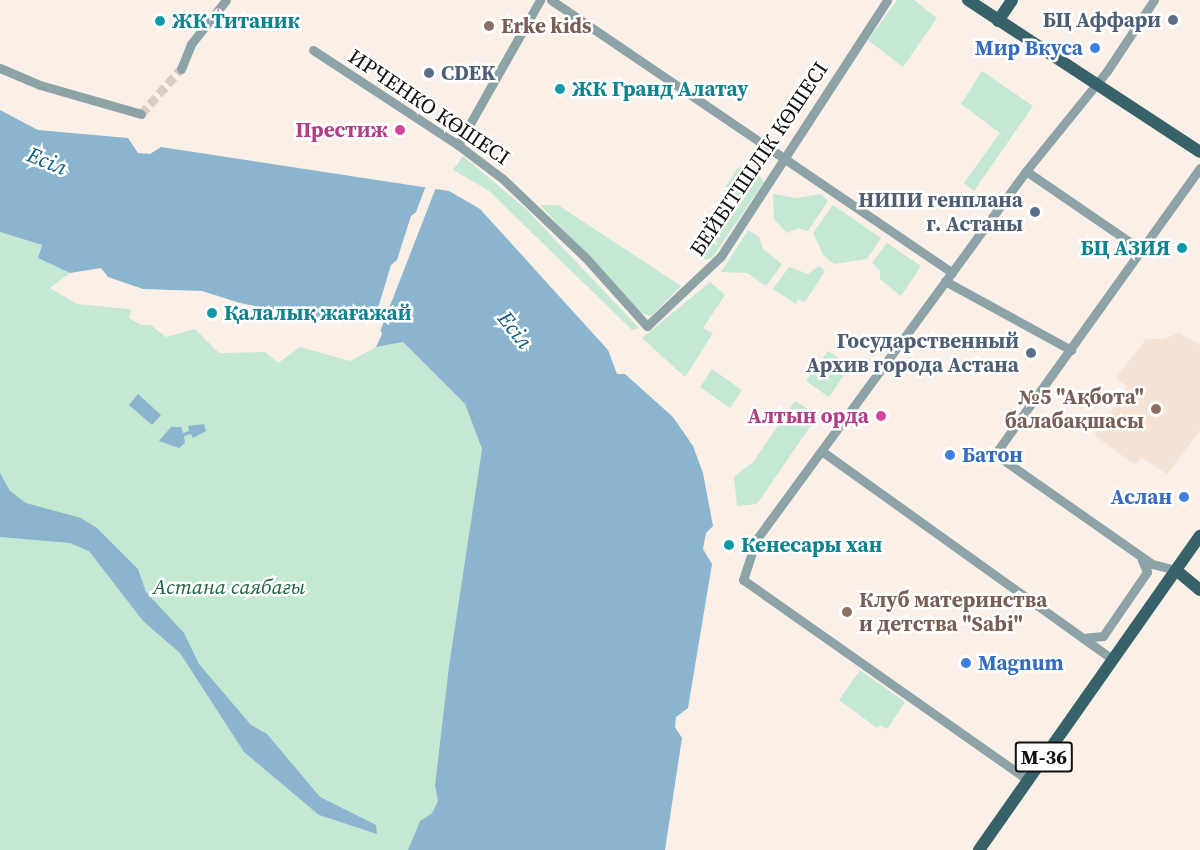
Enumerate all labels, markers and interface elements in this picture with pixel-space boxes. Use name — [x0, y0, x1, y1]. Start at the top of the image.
place label: БЦ Аффари — [1043, 7, 1161, 33]
place label: ЖК Титаник — [172, 8, 300, 34]
place label: Erke kids — [501, 13, 592, 39]
marker: БЦ Аффари — [1166, 13, 1180, 27]
marker: ЖК Титаник — [153, 14, 167, 28]
marker: Erke kids — [482, 19, 496, 33]
place label: Мир Вкуса — [975, 35, 1083, 61]
marker: Мир Вкуса — [1088, 41, 1102, 55]
street label: ИРЧЕНКО КӨШЕСІ — [344, 44, 514, 170]
street label: БЕЙБІТШІЛІК КӨШЕСІ — [685, 57, 833, 261]
place label: CDEK — [441, 60, 495, 86]
marker: CDEK — [422, 66, 436, 80]
place label: ЖК Гранд Алатау — [572, 76, 749, 102]
marker: ЖК Гранд Алатау — [553, 82, 567, 96]
place label: Престиж — [295, 117, 388, 143]
marker: Престиж — [393, 123, 407, 137]
water label: Есіл — [23, 141, 71, 181]
place label: НИПИ генплана г. Астаны — [858, 187, 1023, 237]
marker: НИПИ генплана г. Астаны — [1028, 205, 1042, 219]
place label: БЦ АЗИЯ — [1081, 235, 1170, 261]
marker: БЦ АЗИЯ — [1175, 241, 1189, 255]
place label: Қалалық жағажай — [224, 300, 411, 326]
marker: Қалалық жағажай — [205, 306, 219, 320]
water label: Есіл — [492, 306, 538, 354]
place label: Государственный Архив города Астана — [806, 328, 1019, 378]
marker: Государственный Архив города Астана — [1024, 346, 1038, 360]
place label: №5 "Ақбота" балабақшасы — [1005, 384, 1144, 434]
marker: №5 "Ақбота" балабақшасы — [1149, 402, 1163, 416]
place label: Алтын орда — [747, 403, 869, 429]
marker: Алтын орда — [874, 409, 888, 423]
place label: Батон — [962, 442, 1023, 468]
marker: Батон — [943, 448, 957, 462]
place label: Аслан — [1110, 484, 1172, 510]
marker: Аслан — [1177, 490, 1191, 504]
place label: Кенесары хан — [741, 532, 882, 558]
marker: Кенесары хан — [722, 538, 736, 552]
park label: Астана саябағы — [153, 574, 305, 600]
place label: Клуб материнства и детства "Sabi" — [859, 587, 1047, 637]
marker: Клуб материнства и детства "Sabi" — [840, 605, 854, 619]
place label: Magnum — [978, 650, 1063, 676]
marker: Magnum — [959, 656, 973, 670]
road number: M-36 — [1014, 740, 1074, 774]

